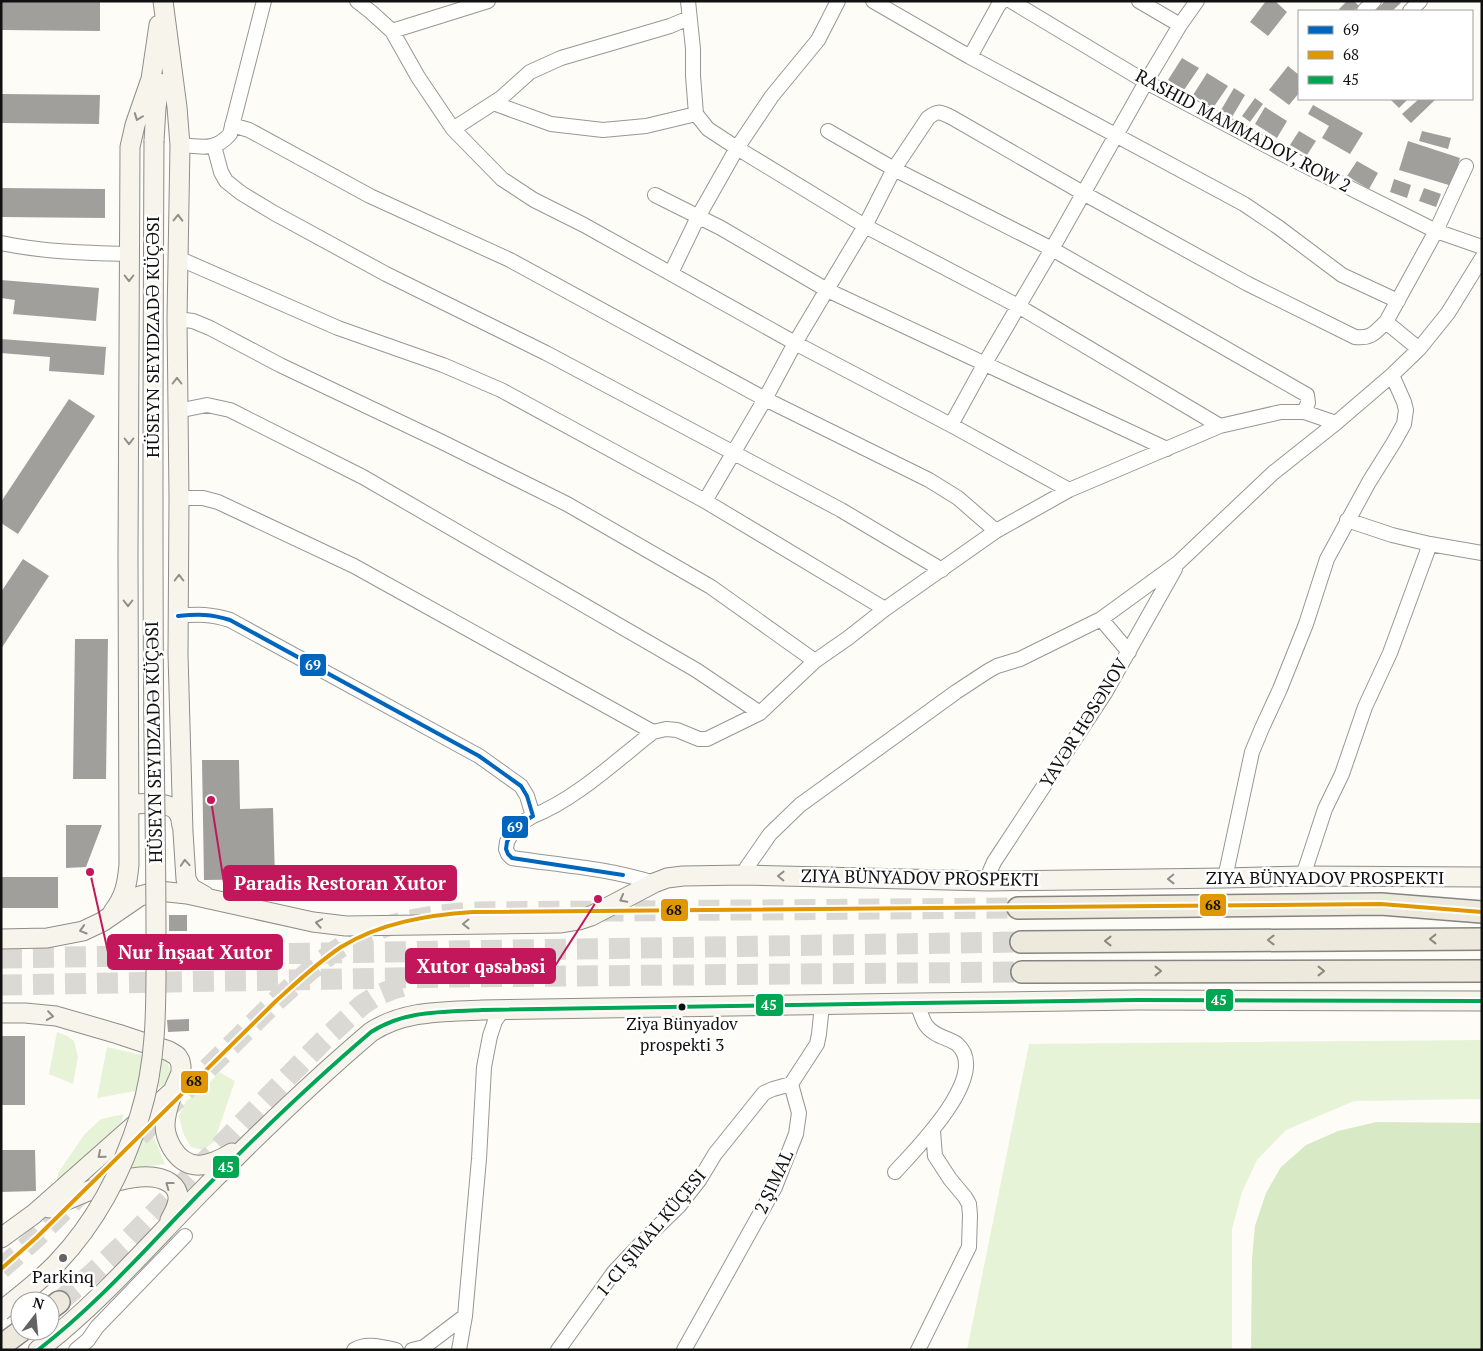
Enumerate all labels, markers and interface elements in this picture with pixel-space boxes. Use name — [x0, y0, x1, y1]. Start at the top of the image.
legend — [1298, 10, 1473, 100]
text: 69 — [1343, 19, 1359, 39]
text: 68 — [1343, 44, 1359, 64]
street label: RASHID MAMMADOV, ROW 2 — [1132, 63, 1355, 197]
text: 45 — [1343, 69, 1359, 89]
one-way arrow — [134, 112, 144, 121]
one-way arrow — [173, 214, 184, 222]
street label: HÜSEYN SEYIDZADƏ KÜÇƏSI — [140, 216, 164, 458]
one-way arrow — [124, 274, 134, 282]
one-way arrow — [172, 377, 182, 384]
one-way arrow — [124, 437, 134, 445]
one-way arrow — [173, 574, 184, 582]
one-way arrow — [123, 600, 133, 607]
street label: HÜSEYN SEYIDZADƏ KÜÇƏSI — [139, 621, 167, 863]
line badge: 69 — [299, 653, 327, 677]
street label: YAVƏR HƏSƏNOV — [1034, 653, 1133, 792]
text: 69 — [305, 655, 321, 674]
line badge: 69 — [501, 815, 529, 839]
text: 69 — [507, 817, 523, 836]
one-way arrow — [179, 859, 190, 867]
street label: ZIYA BÜNYADOV PROSPEKTI — [801, 863, 1039, 891]
street label: ZIYA BÜNYADOV PROSPEKTI — [1206, 865, 1444, 889]
callout: Paradis Restoran Xutor — [224, 866, 456, 900]
text: Paradis Restoran Xutor — [234, 870, 447, 895]
one-way arrow — [776, 871, 784, 881]
one-way arrow — [1166, 874, 1174, 884]
one-way arrow — [619, 893, 628, 903]
line badge: 68 — [1199, 893, 1227, 917]
text: 68 — [1205, 895, 1221, 914]
line badge: 68 — [660, 898, 689, 922]
text: 68 — [666, 900, 682, 919]
one-way arrow — [315, 918, 323, 928]
one-way arrow — [461, 919, 469, 929]
one-way arrow — [79, 925, 88, 935]
one-way arrow — [1429, 934, 1436, 944]
callout: Nur İnşaat Xutor — [108, 935, 282, 969]
one-way arrow — [1266, 935, 1274, 945]
one-way arrow — [1104, 936, 1112, 947]
text: Nur İnşaat Xutor — [118, 939, 273, 964]
callout: Xutor qəsəbəsi — [406, 949, 555, 983]
text: Xutor qəsəbəsi — [417, 953, 545, 978]
one-way arrow — [1154, 966, 1162, 976]
one-way arrow — [1317, 966, 1325, 976]
line badge: 45 — [1205, 988, 1234, 1012]
text: 45 — [1211, 990, 1227, 1009]
line badge: 45 — [755, 993, 784, 1017]
text: 45 — [761, 995, 777, 1014]
marker: Ziya Bünyadov prospekti 3 — [677, 1002, 687, 1012]
one-way arrow — [45, 1010, 54, 1020]
place label: Ziya Bünyadov prospekti 3 — [626, 1012, 738, 1056]
line badge: 68 — [180, 1070, 209, 1094]
text: 68 — [186, 1071, 202, 1090]
street label: 2 ŞIMAL — [748, 1146, 798, 1217]
one-way arrow — [98, 1149, 107, 1158]
line badge: 45 — [212, 1155, 240, 1179]
text: 45 — [218, 1157, 234, 1176]
street label: 1-CI ŞIMAL KÜÇESI — [590, 1164, 711, 1301]
one-way arrow — [166, 1182, 175, 1191]
marker: Parkinq — [57, 1252, 69, 1264]
place label: Parkinq — [32, 1264, 94, 1288]
north arrow — [10, 1291, 60, 1341]
text: N — [31, 1292, 47, 1314]

